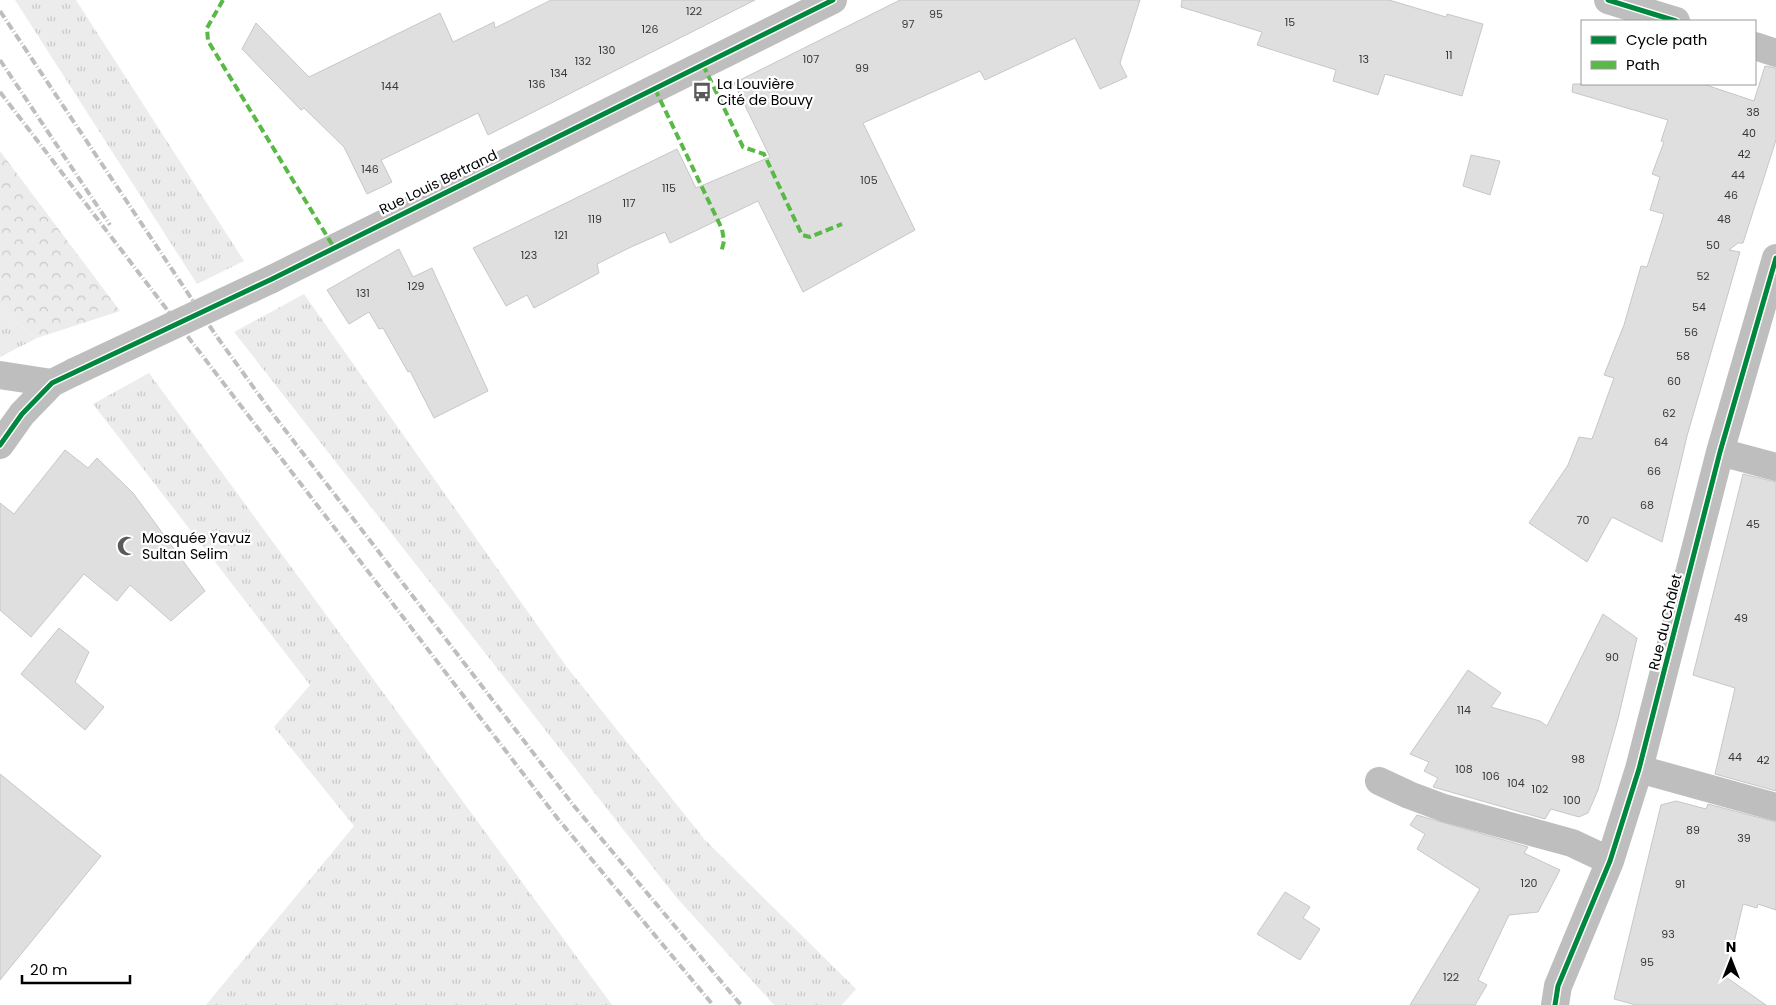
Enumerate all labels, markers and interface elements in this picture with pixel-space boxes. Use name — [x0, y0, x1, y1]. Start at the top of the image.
house number: 122 — [686, 3, 702, 19]
house number: 95 — [929, 6, 943, 22]
house number: 15 — [1285, 14, 1295, 30]
house number: 97 — [902, 16, 914, 32]
legend — [1581, 20, 1756, 85]
house number: 126 — [642, 21, 658, 37]
text: Cycle path — [1626, 29, 1707, 50]
house number: 130 — [599, 42, 616, 58]
house number: 11 — [1445, 47, 1453, 63]
house number: 107 — [803, 51, 819, 67]
house number: 13 — [1359, 51, 1369, 67]
house number: 132 — [575, 53, 591, 69]
text: Path — [1626, 54, 1660, 75]
house number: 99 — [855, 60, 869, 76]
house number: 134 — [551, 65, 568, 81]
place label: La Louvière Cité de Bouvy — [717, 74, 813, 110]
house number: 136 — [529, 76, 546, 92]
house number: 144 — [381, 78, 399, 94]
bus stop icon: La Louvière Cité de Bouvy — [691, 81, 713, 103]
house number: 38 — [1746, 104, 1760, 120]
house number: 40 — [1742, 125, 1756, 141]
street label: Rue Louis Bertrand — [376, 145, 500, 219]
house number: 42 — [1737, 146, 1751, 162]
house number: 146 — [361, 161, 379, 177]
house number: 44 — [1731, 167, 1745, 183]
house number: 105 — [860, 172, 878, 188]
house number: 115 — [662, 180, 676, 196]
house number: 46 — [1724, 187, 1738, 203]
house number: 117 — [622, 195, 636, 211]
house number: 119 — [588, 211, 602, 227]
house number: 48 — [1717, 211, 1731, 227]
house number: 121 — [554, 227, 568, 243]
house number: 50 — [1706, 237, 1720, 253]
house number: 123 — [521, 247, 537, 263]
house number: 52 — [1696, 268, 1710, 284]
house number: 129 — [408, 278, 424, 294]
house number: 131 — [356, 285, 370, 301]
house number: 54 — [1692, 299, 1706, 315]
house number: 56 — [1684, 324, 1698, 340]
house number: 58 — [1676, 348, 1690, 364]
house number: 60 — [1667, 373, 1681, 389]
house number: 62 — [1662, 405, 1676, 421]
house number: 64 — [1654, 434, 1668, 450]
house number: 66 — [1647, 463, 1661, 479]
house number: 68 — [1640, 497, 1654, 513]
house number: 70 — [1577, 512, 1590, 528]
house number: 45 — [1746, 516, 1760, 532]
place label: Mosquée Yavuz Sultan Selim — [142, 528, 251, 564]
mosque icon: Mosquée Yavuz Sultan Selim — [116, 535, 138, 557]
street label: Rue du Châlet — [1643, 572, 1687, 672]
house number: 49 — [1734, 610, 1748, 626]
house number: 90 — [1605, 649, 1619, 665]
house number: 114 — [1457, 702, 1471, 718]
house number: 44 — [1728, 749, 1742, 765]
house number: 98 — [1571, 751, 1585, 767]
house number: 42 — [1756, 752, 1770, 768]
house number: 108 — [1455, 761, 1473, 777]
house number: 106 — [1482, 768, 1500, 784]
house number: 104 — [1507, 775, 1525, 791]
house number: 102 — [1532, 781, 1548, 797]
house number: 100 — [1563, 792, 1581, 808]
house number: 89 — [1686, 822, 1700, 838]
house number: 39 — [1737, 830, 1751, 846]
house number: 120 — [1521, 875, 1537, 891]
house number: 91 — [1675, 876, 1685, 892]
house number: 93 — [1661, 926, 1675, 942]
north arrow — [1706, 935, 1756, 985]
text: N — [1726, 937, 1736, 957]
scale bar — [22, 952, 130, 984]
house number: 95 — [1640, 954, 1654, 970]
text: 20 m — [30, 959, 68, 980]
house number: 122 — [1443, 969, 1459, 985]

